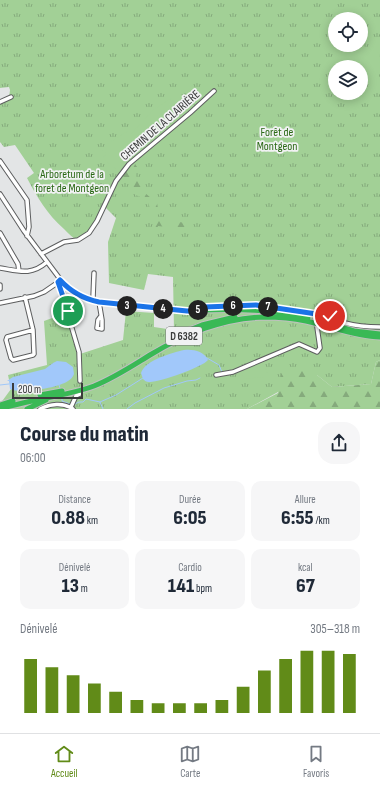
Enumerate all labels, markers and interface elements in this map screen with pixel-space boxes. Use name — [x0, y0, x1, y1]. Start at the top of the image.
map controls — [328, 12, 368, 100]
button: locate — [328, 12, 368, 52]
button: layers — [328, 60, 368, 100]
street label: CHEMIN DE LA CLAIRIÈRE — [118, 87, 203, 164]
park label: Forêt de Montgeon — [257, 125, 297, 154]
park label: Arboretum de la foret de Montgeon — [35, 167, 109, 196]
pin — [51, 294, 85, 328]
pin: 3 — [117, 296, 137, 316]
pin: 6 — [223, 296, 243, 316]
pin: 7 — [258, 297, 278, 317]
text: 3 — [125, 299, 129, 312]
pin: 4 — [153, 299, 173, 319]
text: 6 — [230, 299, 236, 312]
pin — [313, 299, 347, 333]
icon: arrive — [57, 300, 79, 322]
pin: 5 — [188, 300, 208, 320]
text: 7 — [266, 300, 270, 313]
text: 4 — [160, 302, 166, 315]
text: 5 — [196, 303, 200, 316]
icon: check — [319, 305, 341, 327]
road number: D 6382 — [166, 327, 202, 345]
scale bar — [12, 381, 83, 400]
text: 200 m — [18, 383, 41, 396]
text: Course du matin — [20, 421, 149, 448]
button: share — [318, 422, 360, 464]
text: 06:00 — [20, 450, 46, 466]
text: Distance — [58, 493, 91, 506]
text: Durée — [179, 493, 201, 506]
text: Allure — [295, 493, 316, 506]
text: 0.88 — [51, 506, 85, 530]
text: 6:05 — [173, 506, 207, 530]
text: 6:55 — [281, 506, 314, 530]
text: km — [85, 514, 98, 527]
text: /km — [314, 514, 330, 527]
text: Dénivelé — [59, 561, 90, 574]
text: Cardio — [178, 561, 202, 574]
text: kcal — [298, 561, 313, 574]
text: 13 — [62, 574, 79, 598]
text: 141 — [168, 574, 194, 598]
text: 67 — [296, 574, 315, 598]
text: m — [79, 582, 88, 595]
text: bpm — [194, 582, 212, 595]
text: Dénivelé — [20, 621, 57, 637]
text: 305–318 m — [310, 621, 360, 637]
tab: Accueil — [51, 743, 78, 780]
tab: Carte — [179, 743, 201, 780]
tab: Favoris — [303, 743, 329, 780]

